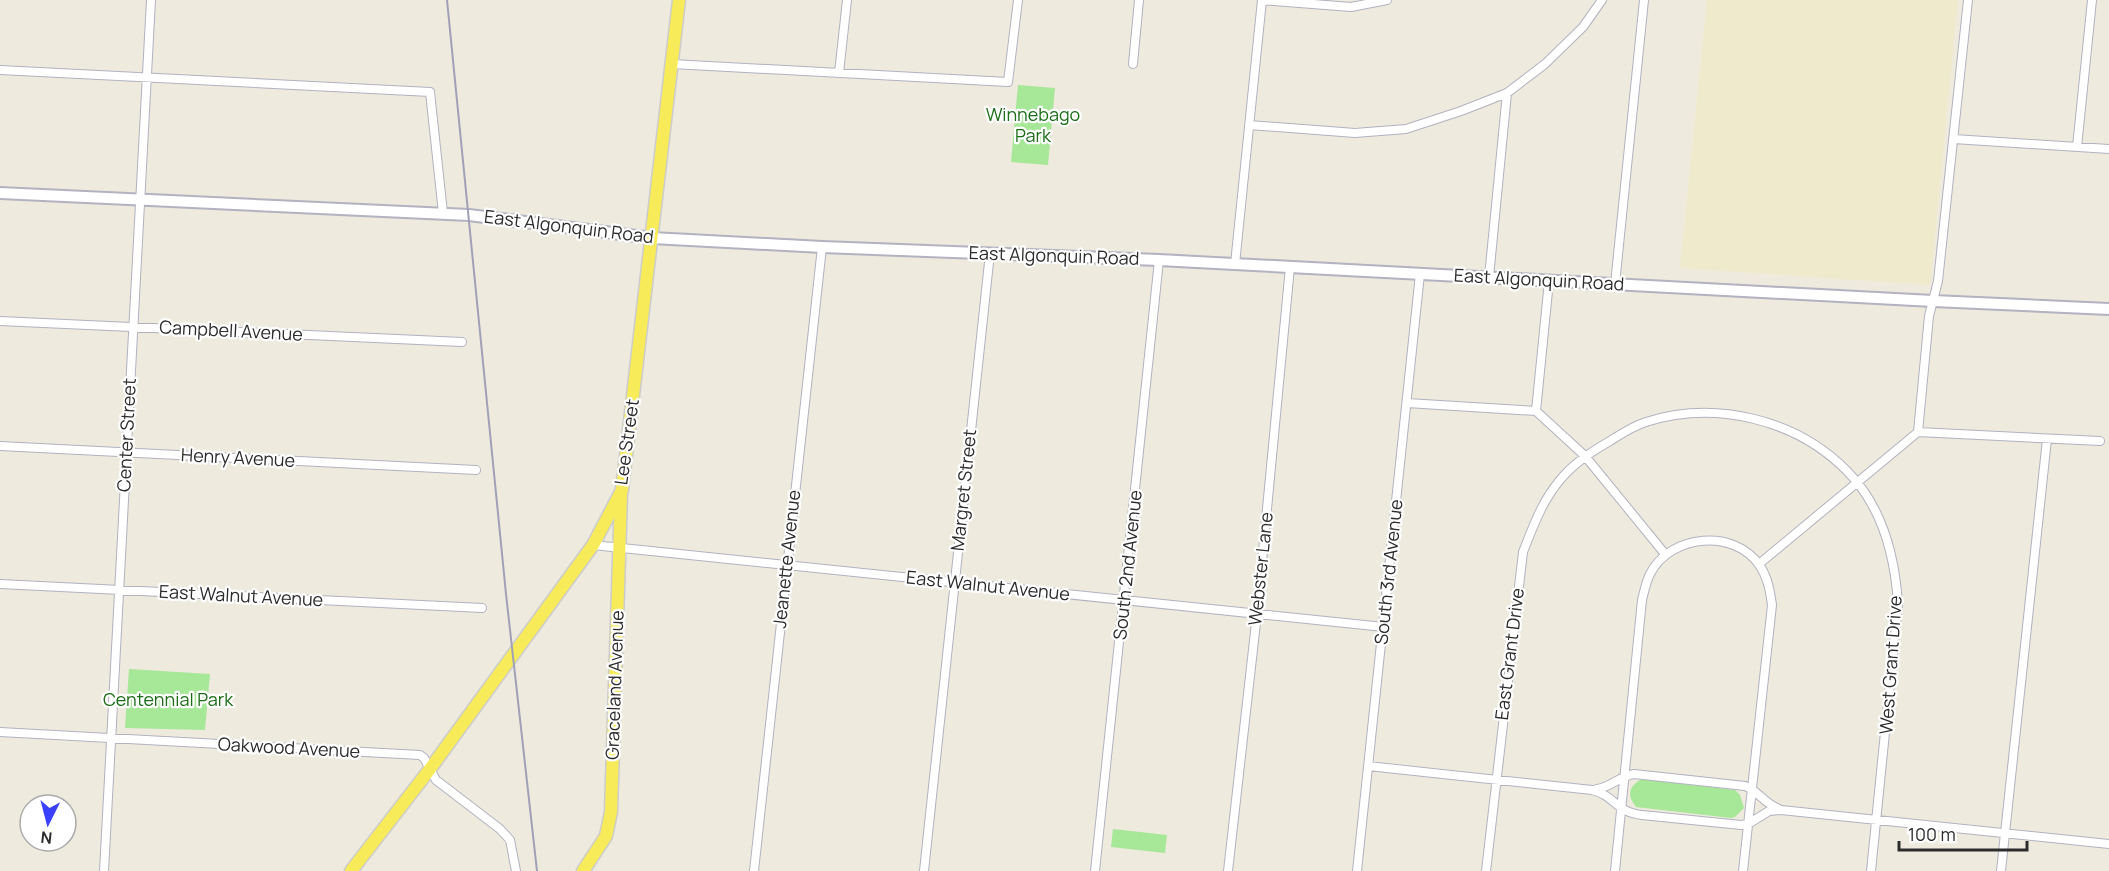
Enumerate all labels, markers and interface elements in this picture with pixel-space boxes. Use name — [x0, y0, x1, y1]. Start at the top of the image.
park label: Winnebago Park — [986, 102, 1080, 147]
street label: East Algonquin Road — [483, 204, 655, 248]
street label: East Algonquin Road — [968, 240, 1140, 270]
street label: East Algonquin Road — [1453, 263, 1625, 295]
street label: Campbell Avenue — [159, 314, 303, 346]
street label: Center Street — [111, 377, 141, 493]
street label: Lee Street — [608, 397, 644, 486]
street label: Margret Street — [945, 428, 981, 552]
street label: Henry Avenue — [180, 442, 296, 472]
street label: Jeanette Avenue — [767, 489, 805, 629]
street label: South 2nd Avenue — [1107, 489, 1147, 641]
street label: South 3rd Avenue — [1368, 498, 1408, 646]
street label: Webster Lane — [1242, 511, 1278, 627]
street label: East Walnut Avenue — [905, 564, 1071, 606]
street label: East Walnut Avenue — [158, 579, 324, 611]
street label: East Grant Drive — [1489, 586, 1529, 721]
street label: West Grant Drive — [1873, 595, 1907, 735]
street label: Graceland Avenue — [599, 610, 629, 760]
park label: Centennial Park — [103, 687, 234, 711]
street label: Oakwood Avenue — [217, 731, 361, 763]
north arrow — [18, 793, 78, 853]
scale bar — [1899, 814, 2026, 852]
text: 100 m — [1908, 822, 1956, 846]
text: N — [40, 826, 53, 849]

